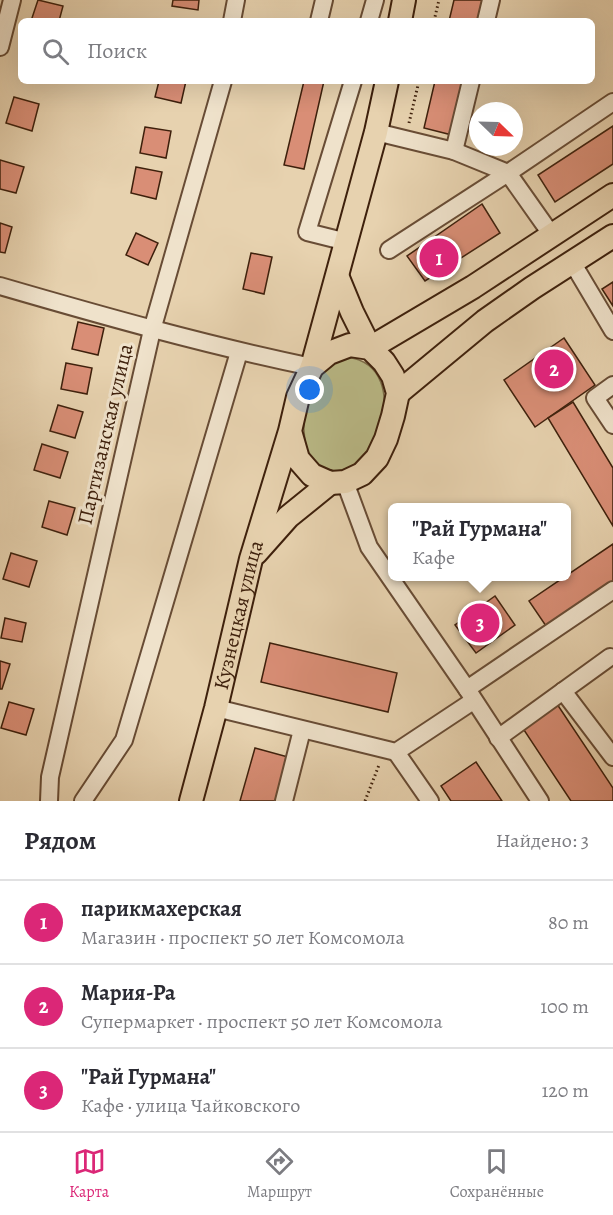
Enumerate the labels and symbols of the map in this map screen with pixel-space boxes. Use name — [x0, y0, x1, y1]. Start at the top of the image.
north arrow — [469, 102, 523, 156]
pin: 1 — [420, 236, 458, 280]
street label: Партизанская улица — [71, 340, 140, 527]
pin: 2 — [534, 346, 574, 392]
your location — [295, 375, 324, 404]
street label: Кузнецкая улица — [207, 536, 270, 692]
pin: 3 — [460, 600, 500, 646]

